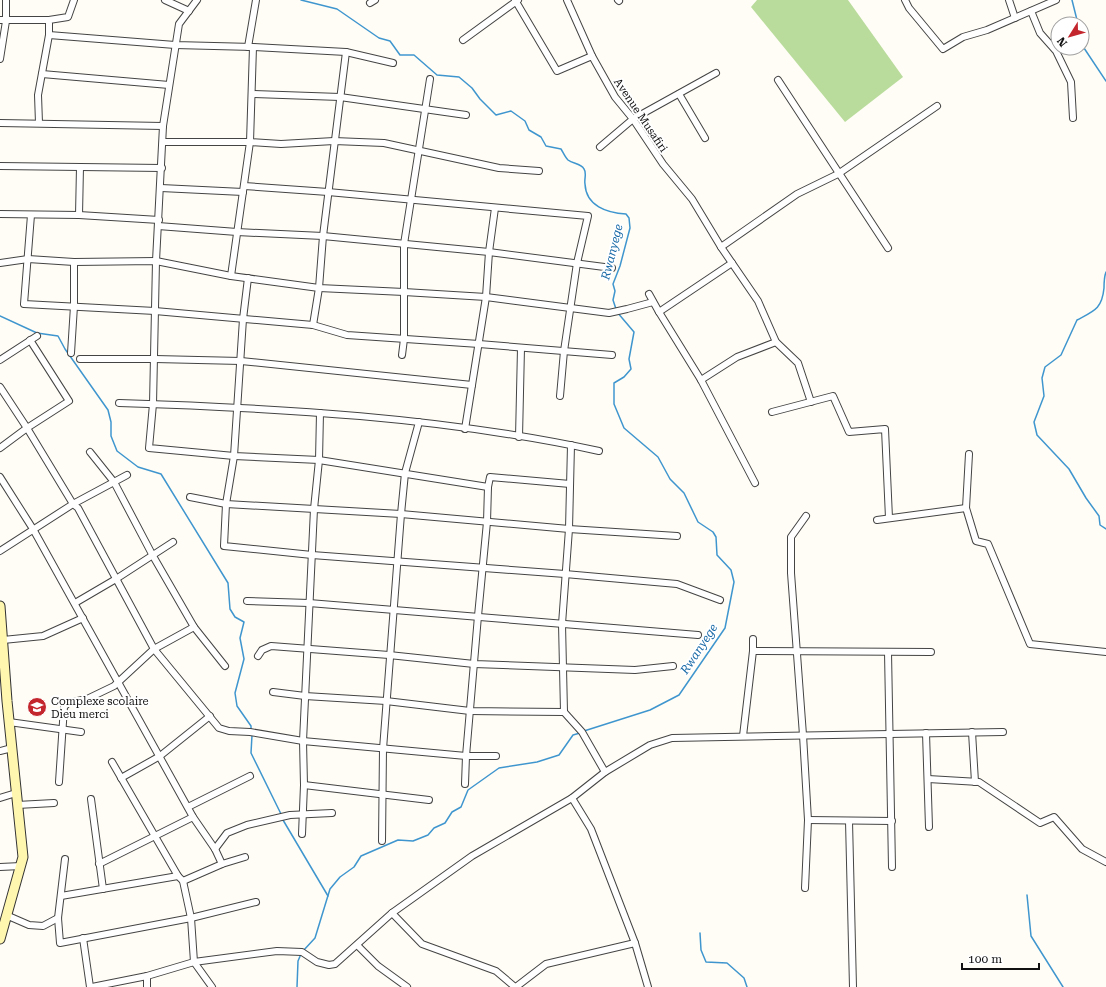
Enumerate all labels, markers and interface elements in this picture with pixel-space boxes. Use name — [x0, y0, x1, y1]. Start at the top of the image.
north arrow — [1050, 16, 1090, 56]
text: N — [1054, 34, 1070, 49]
street label: Avenue Musafiri — [611, 76, 670, 155]
water label: Rwanyege — [598, 223, 626, 282]
water label: Rwanyege — [677, 621, 720, 678]
place label: Complexe scolaire Dieu merci — [51, 695, 149, 721]
school or university icon: Complexe scolaire Dieu merci — [26, 696, 48, 718]
scale bar — [962, 945, 1039, 971]
text: 100 m — [968, 952, 1002, 966]

